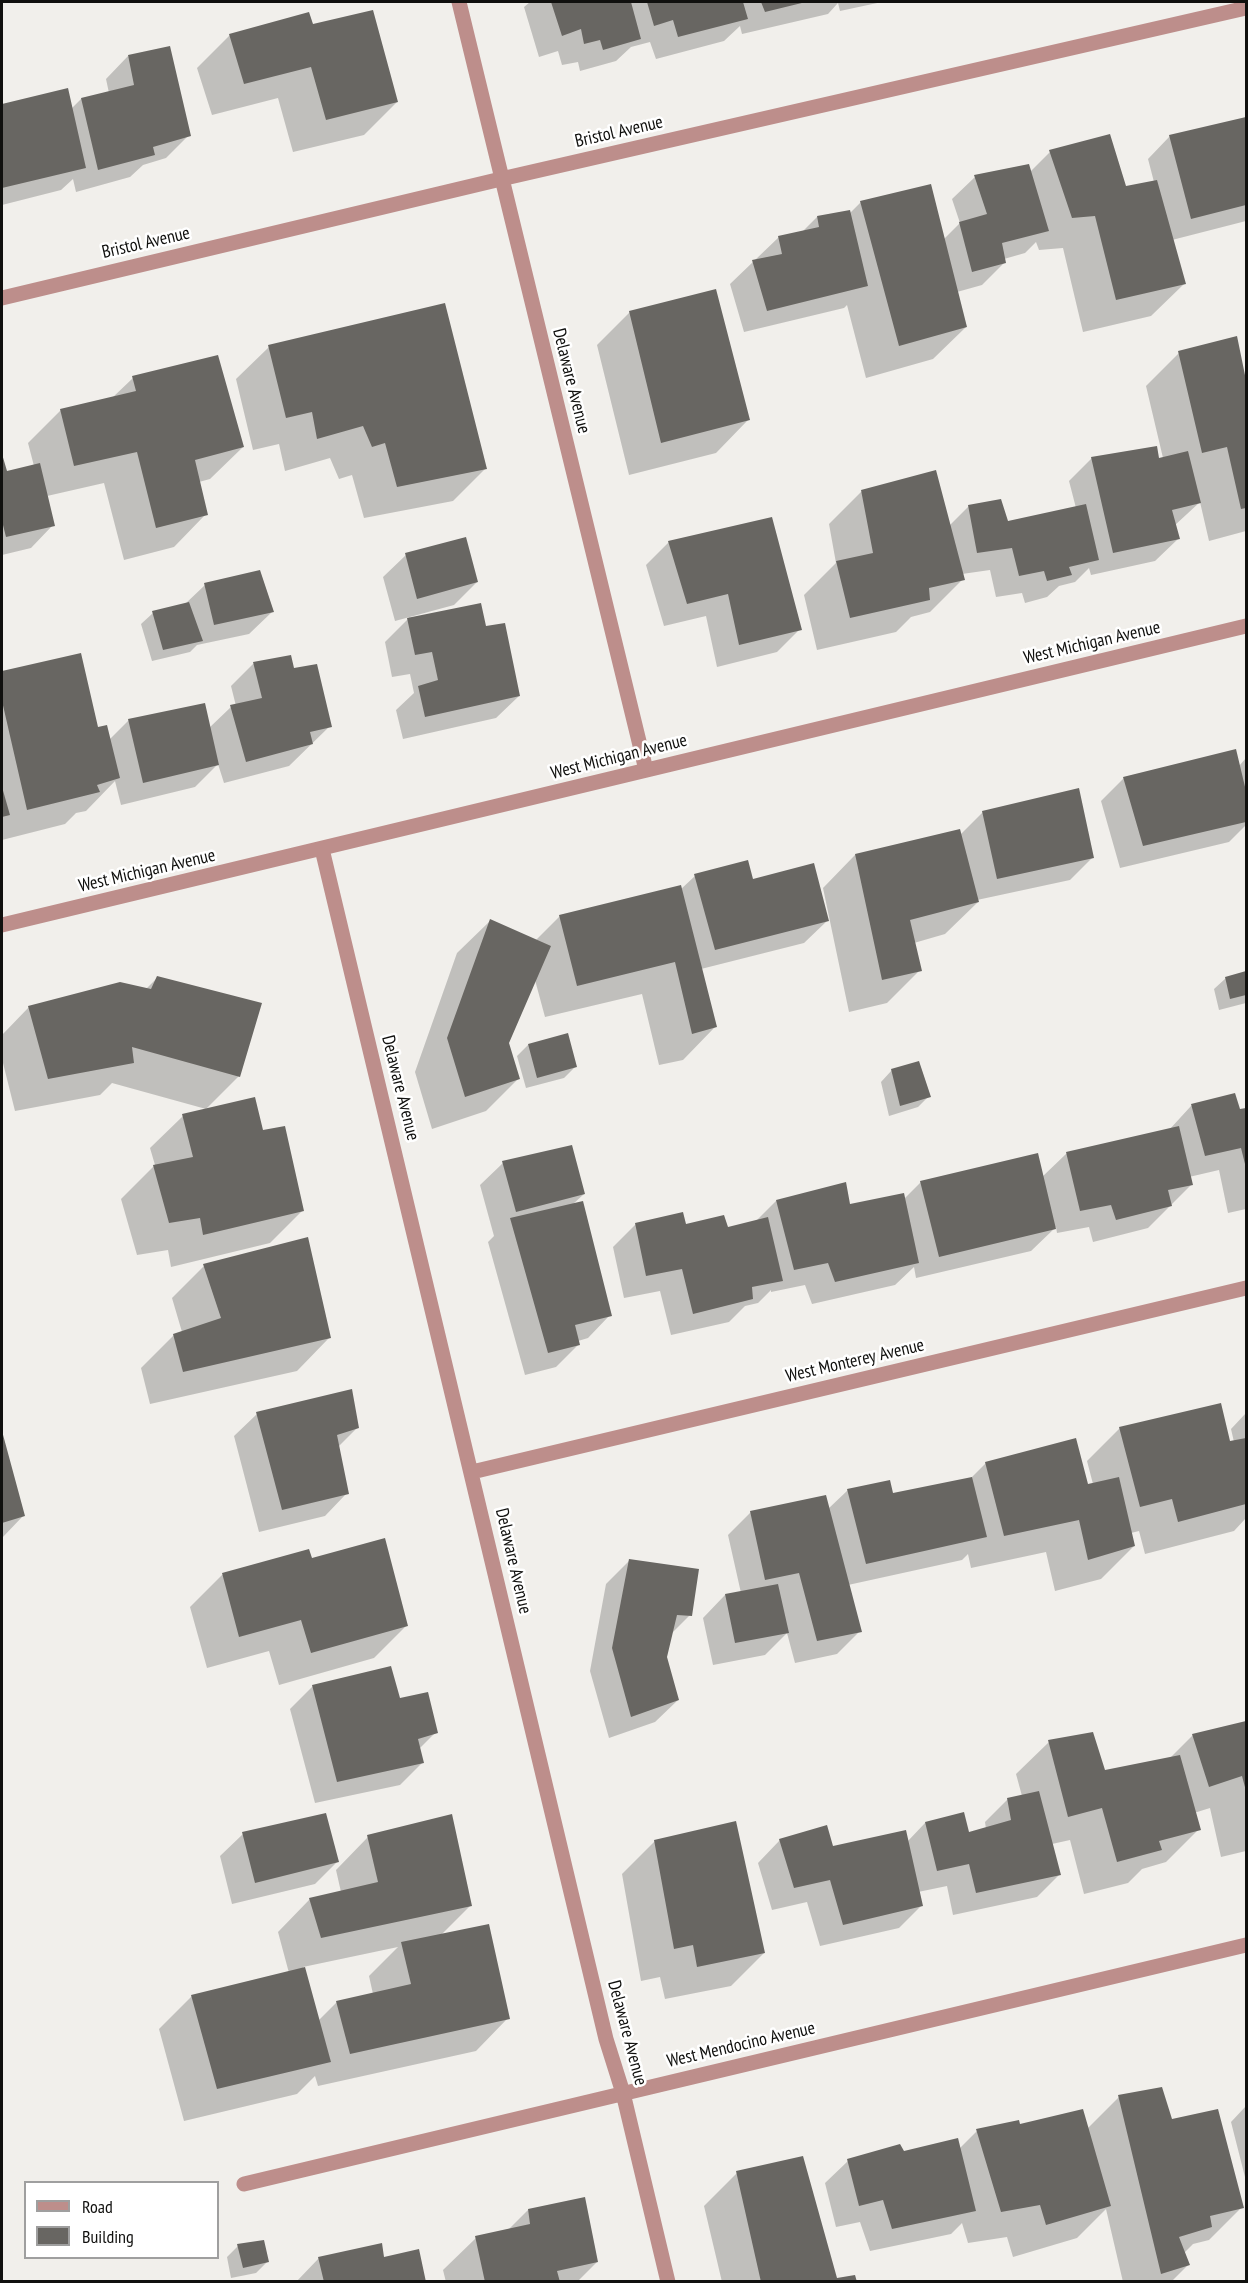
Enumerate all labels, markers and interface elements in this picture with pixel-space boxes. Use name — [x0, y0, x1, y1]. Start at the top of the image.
street label: Bristol Avenue — [573, 111, 665, 153]
street label: Bristol Avenue — [100, 222, 192, 264]
street label: Delaware Avenue — [547, 326, 595, 436]
street label: West Michigan Avenue — [1022, 617, 1162, 669]
street label: West Michigan Avenue — [549, 730, 689, 784]
street label: West Michigan Avenue — [77, 845, 217, 897]
street label: Delaware Avenue — [376, 1033, 424, 1143]
street label: West Monterey Avenue — [784, 1335, 926, 1387]
street label: Delaware Avenue — [490, 1506, 536, 1616]
street label: Delaware Avenue — [603, 1978, 651, 2088]
street label: West Mendocino Avenue — [665, 2017, 817, 2073]
legend — [24, 2181, 219, 2259]
text: Road — [82, 2195, 113, 2218]
text: Building — [82, 2225, 134, 2248]

